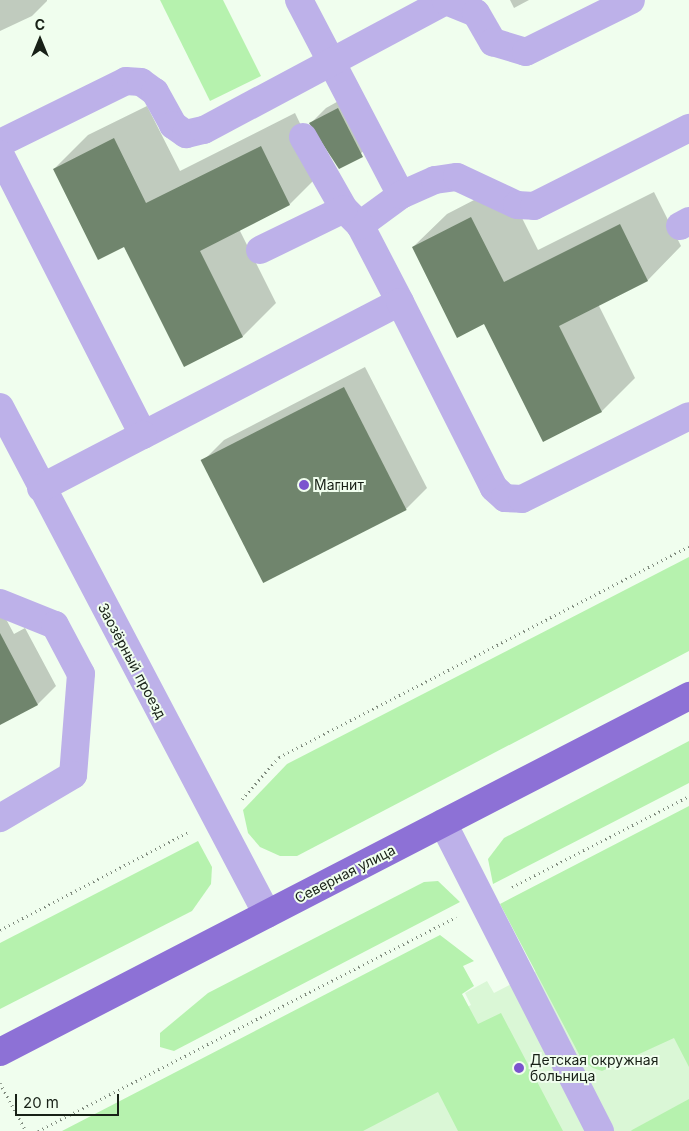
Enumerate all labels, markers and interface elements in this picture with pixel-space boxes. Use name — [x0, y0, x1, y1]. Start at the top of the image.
north arrow — [15, 15, 65, 65]
text: С — [35, 16, 45, 33]
place label: Магнит — [314, 477, 364, 493]
marker: Магнит — [298, 479, 310, 491]
street label: Заозёрный проезд — [94, 600, 170, 722]
street label: Северная улица — [292, 841, 398, 907]
place label: Детская окружная больница — [530, 1052, 658, 1084]
marker: Детская окружная больница — [512, 1061, 526, 1075]
scale bar — [18, 1084, 121, 1116]
text: 20 m — [23, 1093, 59, 1112]

